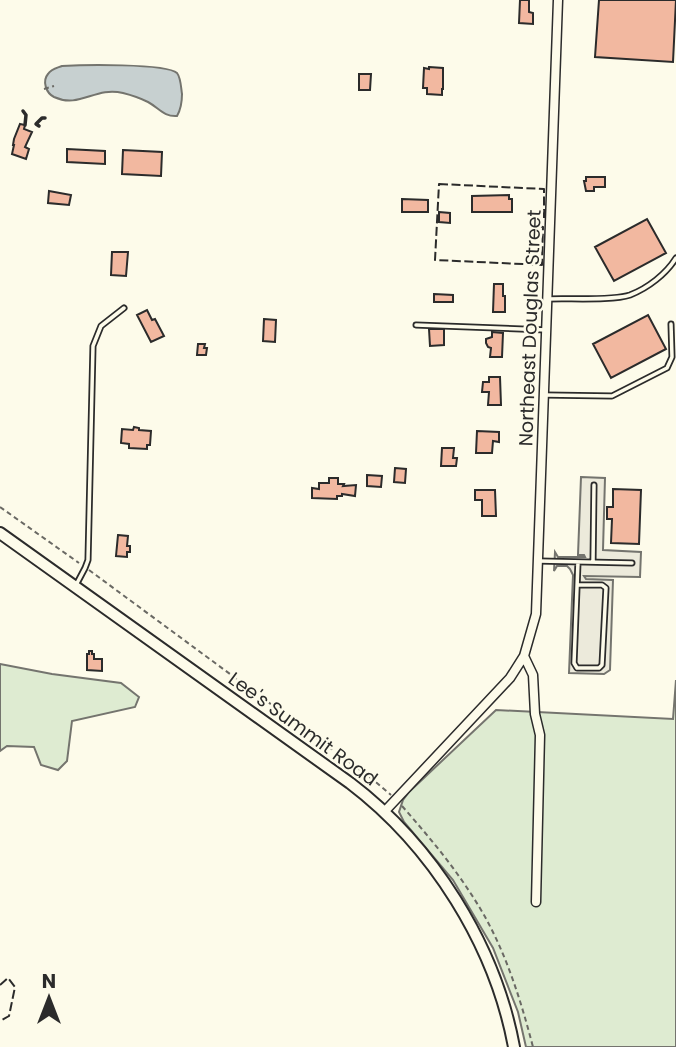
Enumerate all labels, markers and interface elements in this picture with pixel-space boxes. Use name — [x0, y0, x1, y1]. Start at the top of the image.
street label: Northeast Douglas Street — [512, 209, 548, 447]
street label: Lee's Summit Road — [223, 666, 383, 792]
north arrow — [14, 963, 84, 1033]
text: N — [42, 968, 56, 995]

